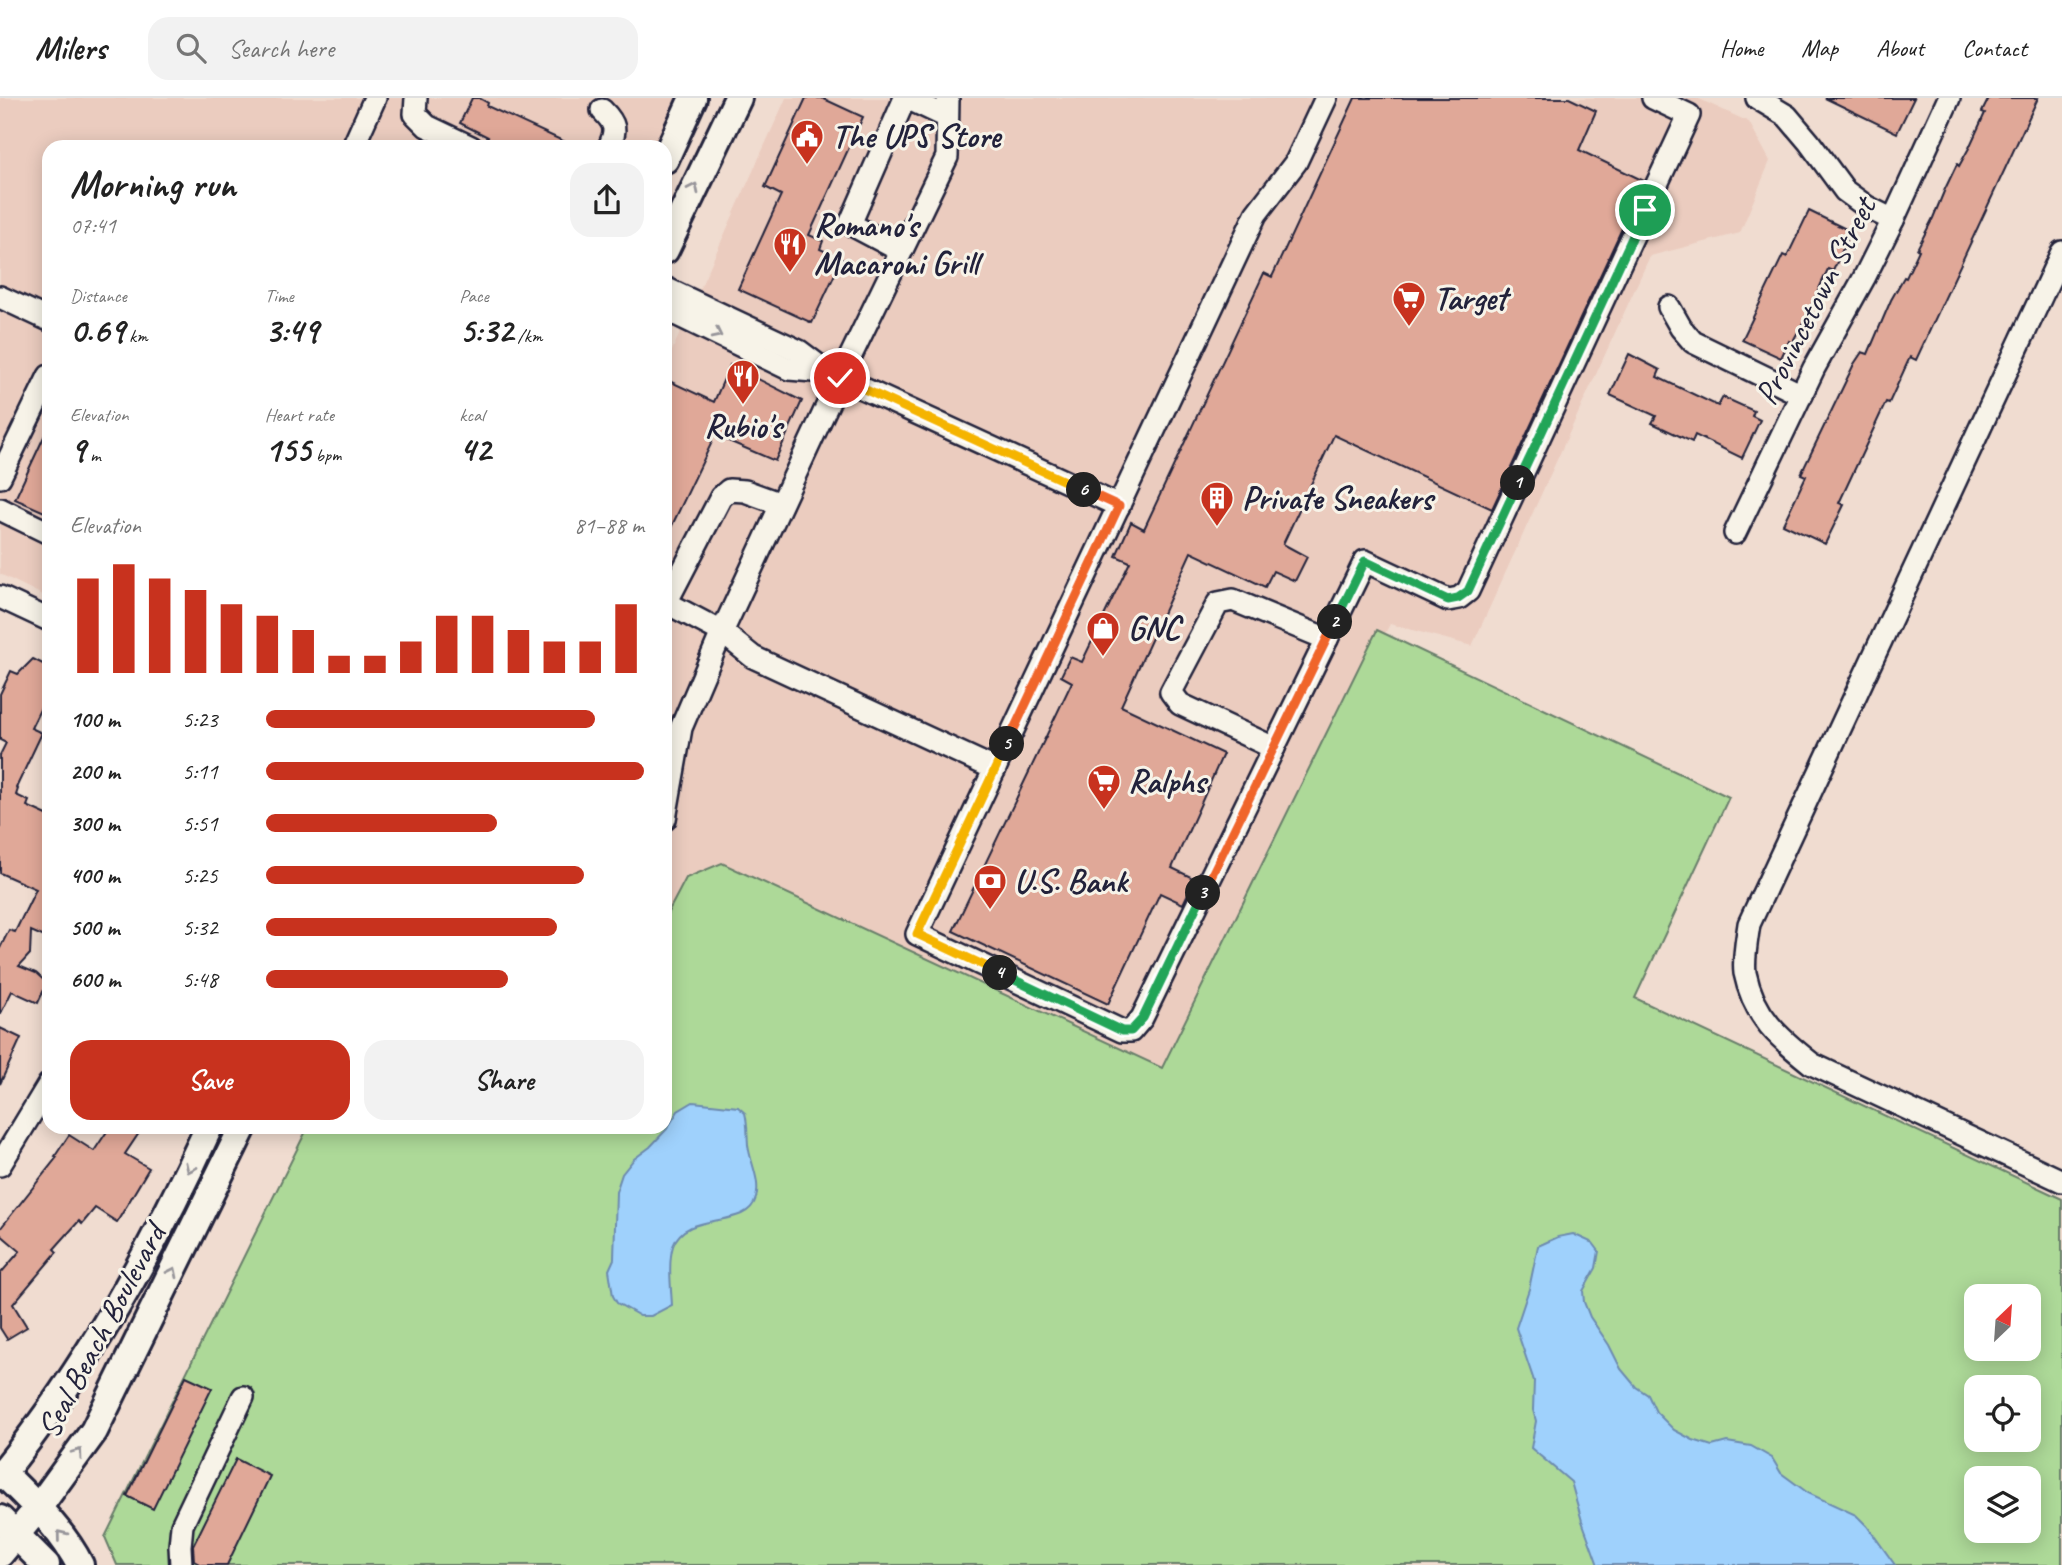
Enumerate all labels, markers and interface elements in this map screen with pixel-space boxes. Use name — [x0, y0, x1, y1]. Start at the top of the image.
search box — [148, 17, 638, 80]
text: Milers — [35, 27, 106, 69]
icon: search — [172, 29, 210, 67]
text: Search here — [228, 32, 334, 65]
text: Home — [1720, 33, 1763, 63]
text: Map — [1801, 33, 1838, 63]
text: About — [1876, 33, 1924, 63]
text: Contact — [1962, 33, 2027, 63]
place label: The UPS Store — [832, 115, 1003, 157]
public building icon: The UPS Store — [788, 117, 826, 166]
text: Morning run — [70, 161, 236, 208]
button: share — [570, 163, 644, 237]
pin — [1615, 180, 1675, 240]
one-way arrow — [686, 183, 700, 195]
street label: Provincetown Street — [1745, 188, 1887, 412]
icon: arrive — [1626, 191, 1664, 229]
place label: Romano's Macaroni Grill — [814, 204, 984, 284]
text: 07:41 — [70, 211, 116, 240]
restaurant icon: Romano's Macaroni Grill — [771, 225, 809, 274]
place label: Target — [1434, 277, 1512, 319]
supermarket icon: Target — [1390, 279, 1428, 328]
text: Distance — [70, 284, 127, 308]
text: Time — [265, 284, 294, 308]
text: Pace — [459, 284, 489, 308]
text: 0.69 — [70, 308, 125, 353]
text: 3:49 — [265, 308, 318, 353]
text: 5:32 — [459, 308, 513, 353]
text: km — [125, 324, 148, 348]
text: /km — [513, 324, 542, 348]
one-way arrow — [710, 325, 722, 339]
pin — [810, 348, 870, 408]
restaurant icon: Rubio's — [724, 357, 762, 406]
icon: check — [821, 359, 859, 397]
text: Elevation — [70, 403, 128, 427]
text: Heart rate — [265, 403, 334, 427]
text: kcal — [459, 403, 484, 427]
place label: Rubio's — [704, 405, 785, 447]
text: 9 — [70, 427, 85, 472]
text: 155 — [265, 427, 311, 472]
text: 42 — [459, 427, 491, 472]
text: m — [85, 443, 101, 467]
text: bpm — [311, 443, 341, 467]
pin: 1 — [1500, 466, 1536, 500]
text: 1 — [1513, 470, 1522, 494]
pin: 6 — [1066, 472, 1102, 508]
text: 6 — [1079, 477, 1088, 501]
place label: Private Sneakers — [1242, 477, 1436, 519]
building icon: Private Sneakers — [1198, 479, 1236, 528]
text: Elevation — [70, 511, 141, 540]
text: 81–88 m — [574, 511, 644, 540]
pin: 2 — [1318, 604, 1352, 640]
place label: GNC — [1128, 607, 1184, 649]
shop icon: GNC — [1084, 609, 1122, 658]
text: 2 — [1330, 609, 1339, 633]
text: 100 m — [70, 705, 120, 734]
text: 5:23 — [182, 705, 218, 734]
pin: 5 — [990, 726, 1024, 762]
text: 5 — [1002, 731, 1011, 755]
text: 200 m — [70, 757, 120, 786]
text: 5:11 — [182, 757, 218, 786]
place label: Ralphs — [1128, 760, 1209, 802]
supermarket icon: Ralphs — [1085, 762, 1123, 811]
text: 300 m — [70, 809, 120, 838]
text: 5:51 — [182, 809, 218, 838]
place label: U.S. Bank — [1014, 860, 1129, 902]
text: 400 m — [70, 861, 120, 890]
text: 5:25 — [182, 861, 218, 890]
bank icon: U.S. Bank — [971, 862, 1009, 911]
pin: 3 — [1186, 876, 1220, 910]
text: 3 — [1198, 880, 1207, 904]
text: 500 m — [70, 913, 119, 942]
text: 5:32 — [182, 913, 218, 942]
pin: 4 — [982, 956, 1018, 990]
text: 4 — [995, 960, 1004, 984]
text: 600 m — [70, 965, 120, 994]
text: 5:48 — [182, 965, 218, 994]
button: Save — [70, 1040, 350, 1120]
button: Share — [364, 1040, 644, 1120]
one-way arrow — [184, 1161, 198, 1173]
street label: Seal Beach Boulevard — [27, 1213, 177, 1445]
one-way arrow — [165, 1267, 179, 1279]
north arrow — [1964, 1284, 2040, 1362]
map controls — [1964, 1284, 2041, 1543]
button: locate — [1964, 1375, 2041, 1452]
one-way arrow — [70, 1448, 83, 1461]
button: layers — [1964, 1466, 2041, 1543]
one-way arrow — [57, 1531, 69, 1544]

